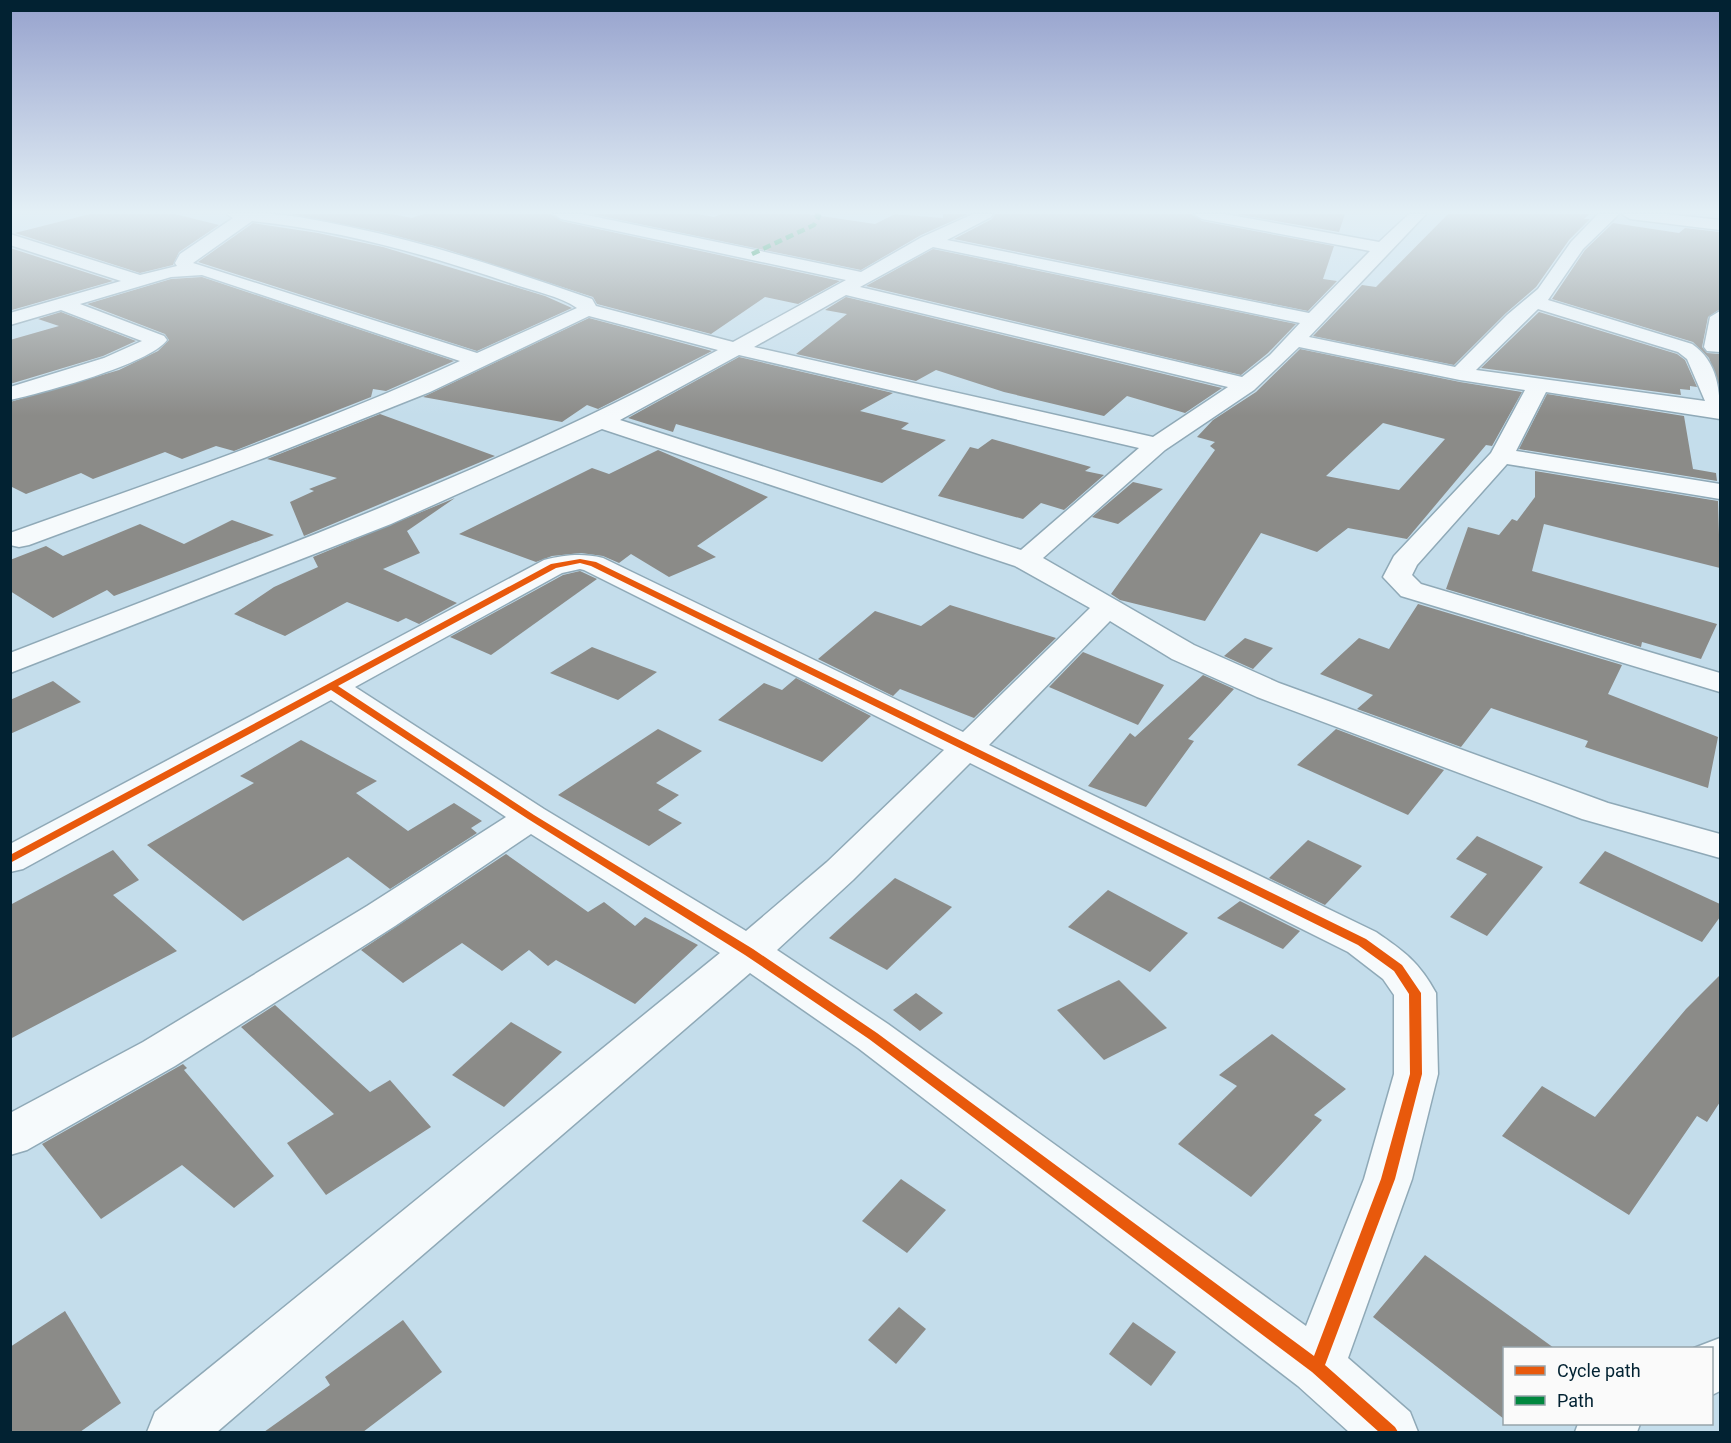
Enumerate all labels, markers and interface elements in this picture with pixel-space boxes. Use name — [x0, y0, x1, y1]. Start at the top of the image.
legend — [1503, 1347, 1713, 1425]
text: Cycle path — [1557, 1360, 1641, 1381]
text: Path — [1557, 1390, 1594, 1411]

